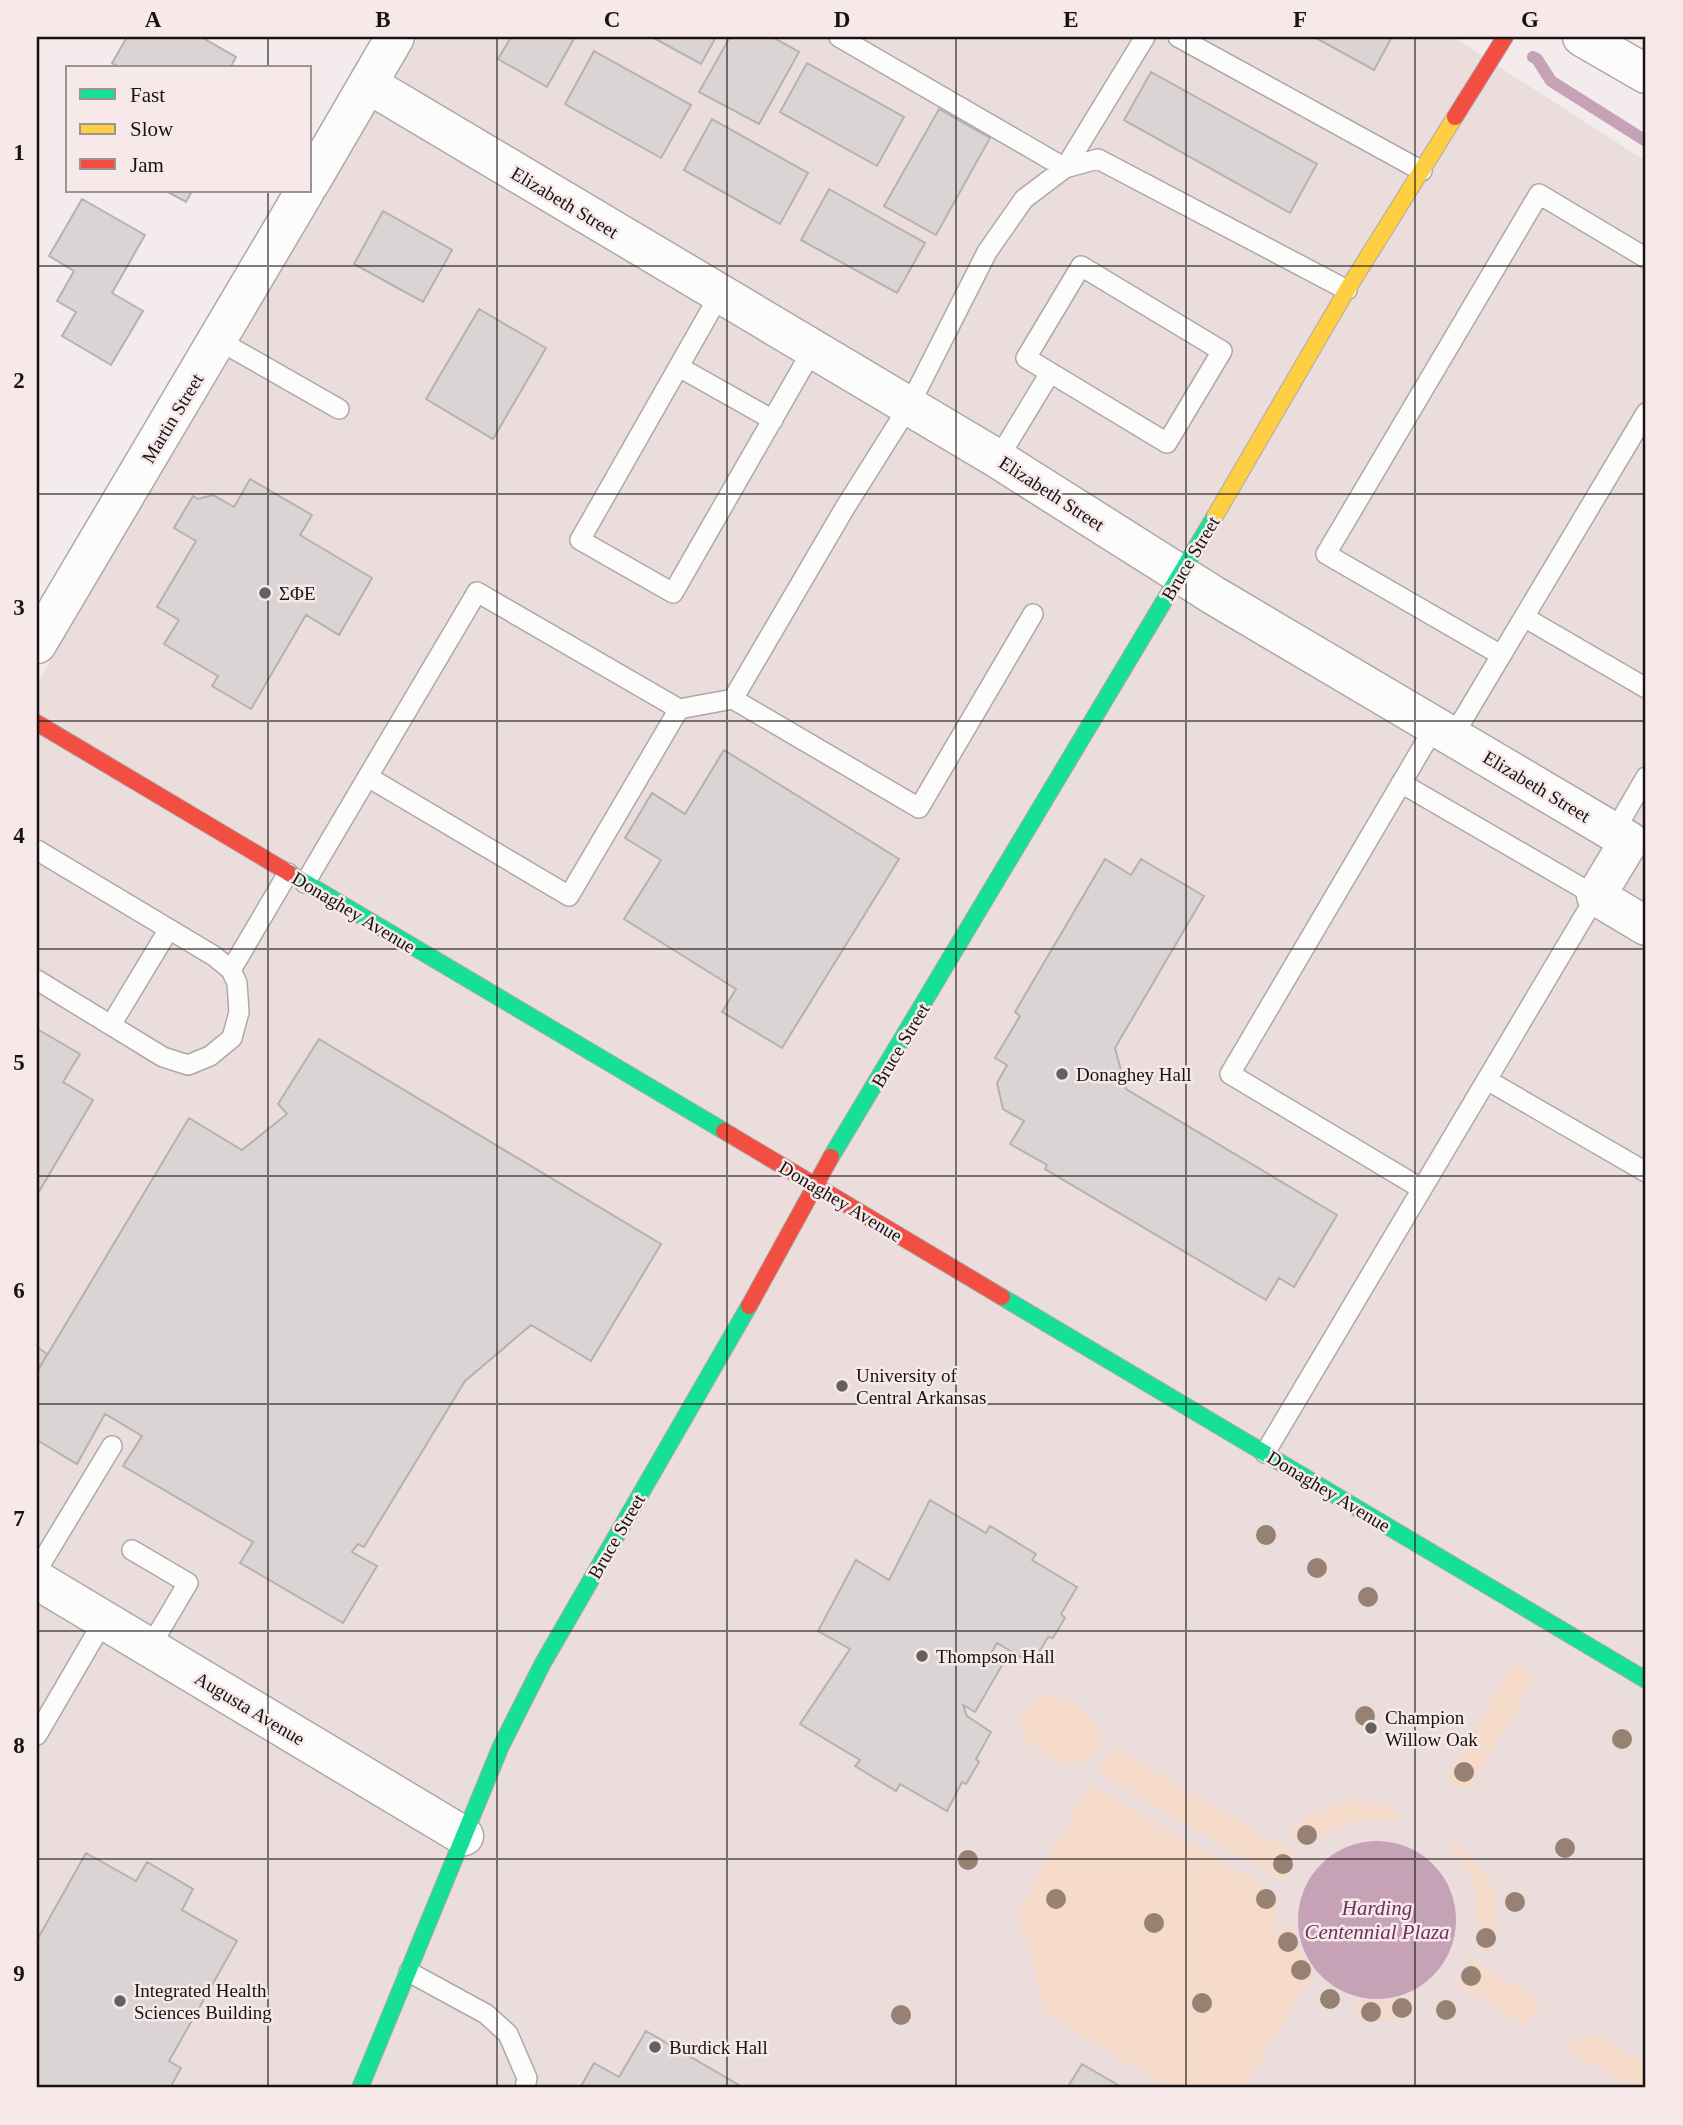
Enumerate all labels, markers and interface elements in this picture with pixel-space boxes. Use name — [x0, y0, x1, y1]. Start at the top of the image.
text: A — [145, 7, 162, 32]
text: B — [375, 7, 391, 32]
text: C — [604, 7, 620, 32]
text: D — [834, 7, 850, 32]
text: E — [1063, 7, 1079, 32]
text: F — [1293, 7, 1307, 32]
text: G — [1521, 7, 1539, 32]
legend — [66, 66, 312, 192]
text: Fast — [130, 83, 165, 107]
text: Slow — [130, 117, 174, 141]
text: 1 — [13, 140, 25, 165]
text: Jam — [130, 153, 164, 177]
street label: Elizabeth Street — [508, 162, 623, 243]
text: 2 — [13, 368, 25, 393]
street label: Martin Street — [137, 369, 208, 467]
street label: Elizabeth Street — [995, 452, 1109, 536]
street label: Bruce Street — [1157, 512, 1224, 604]
place label: ΣΦΕ — [279, 583, 316, 604]
marker: ΣΦΕ — [257, 585, 273, 601]
text: 3 — [13, 595, 25, 620]
street label: Elizabeth Street — [1480, 746, 1595, 827]
text: 4 — [13, 823, 25, 848]
street label: Donaghey Avenue — [289, 868, 419, 957]
street label: Bruce Street — [867, 999, 934, 1091]
text: 5 — [13, 1050, 25, 1075]
place label: Donaghey Hall — [1076, 1064, 1192, 1085]
marker: Donaghey Hall — [1054, 1066, 1070, 1082]
street label: Donaghey Avenue — [776, 1157, 906, 1246]
text: 6 — [13, 1278, 25, 1303]
place label: University of Central Arkansas — [856, 1365, 986, 1408]
marker: University of Central Arkansas — [834, 1378, 850, 1394]
street label: Donaghey Avenue — [1264, 1447, 1394, 1536]
street label: Bruce Street — [584, 1489, 649, 1582]
text: 7 — [13, 1506, 25, 1531]
place label: Thompson Hall — [936, 1646, 1055, 1667]
marker: Thompson Hall — [914, 1648, 930, 1664]
street label: Augusta Avenue — [191, 1667, 309, 1750]
place label: Champion Willow Oak — [1385, 1707, 1478, 1750]
marker: Champion Willow Oak — [1363, 1720, 1379, 1736]
text: 8 — [13, 1733, 25, 1758]
water label: Harding Centennial Plaza — [1304, 1896, 1450, 1944]
text: 9 — [13, 1961, 25, 1986]
place label: Integrated Health Sciences Building — [134, 1980, 272, 2023]
marker: Integrated Health Sciences Building — [112, 1993, 128, 2009]
place label: Burdick Hall — [669, 2037, 768, 2058]
marker: Burdick Hall — [647, 2039, 663, 2055]

